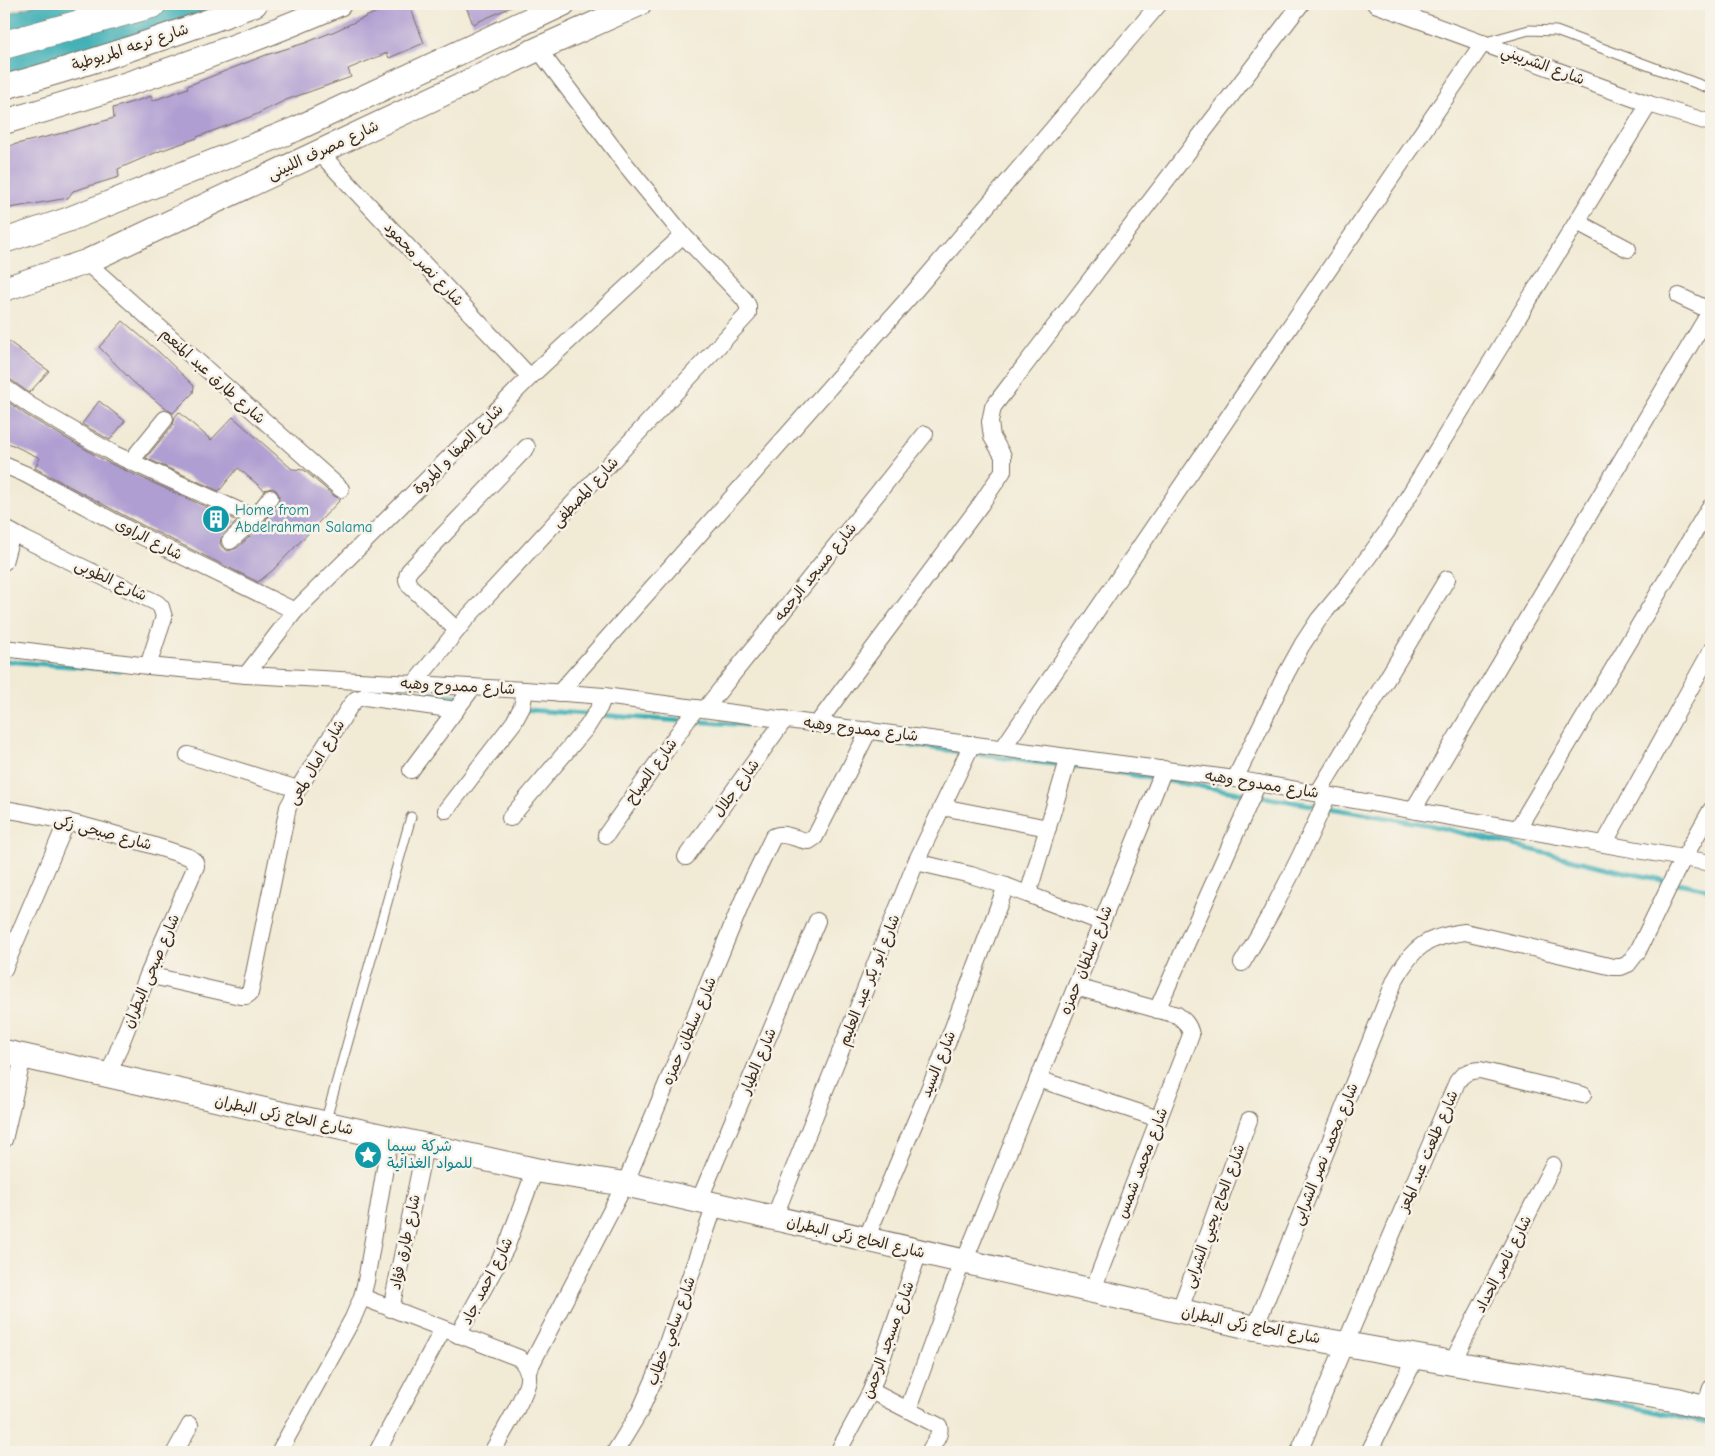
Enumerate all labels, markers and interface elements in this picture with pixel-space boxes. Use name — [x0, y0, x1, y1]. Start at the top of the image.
street label: شارع ترعه المريوطية — [69, 20, 191, 75]
street label: شارع الشربيني — [1497, 42, 1587, 92]
street label: شارع مصرف اللبينى — [265, 116, 382, 185]
street label: شارع نصر محمود — [380, 218, 468, 310]
street label: شارع طارق عبد المنعم — [155, 324, 269, 430]
street label: شارع الصفا و المروة — [409, 400, 507, 498]
street label: شارع المصطفى — [548, 453, 623, 531]
place label: Home from Abdelrahman Salama — [235, 501, 373, 536]
building icon: Home from Abdelrahman Salama — [201, 504, 231, 534]
street label: شارع الراوى — [112, 514, 186, 564]
street label: شارع مسجد الرحمه — [770, 519, 861, 625]
street label: شارع الطوبى — [72, 555, 150, 605]
street label: شارع ممدوح وهبه — [400, 674, 516, 699]
street label: شارع ممدوح وهبه — [803, 713, 919, 746]
street label: شارع امال لمعى — [284, 716, 349, 808]
street label: شارع الصباح — [621, 735, 682, 808]
street label: شارع جلال — [709, 756, 764, 821]
street label: شارع ممدوح وهبه — [1204, 766, 1320, 803]
street label: شارع صبحى زكى — [52, 810, 154, 855]
street label: شارع سلطان حمزه — [1056, 903, 1117, 1018]
street label: شارع صبحى البطران — [119, 911, 184, 1031]
street label: شارع أبو بكر عبد العليم — [834, 912, 906, 1049]
street label: شارع سلطان حمزه — [658, 974, 721, 1088]
street label: شارع الطيار — [736, 1025, 781, 1098]
street label: شارع السيد — [917, 1028, 960, 1100]
street label: شارع محمد نصر الشرابى — [1288, 1080, 1363, 1228]
street label: شارع طلعت عبد المعز — [1393, 1088, 1463, 1217]
street label: شارع الحاج زكى البطران — [213, 1092, 355, 1139]
street label: شارع محمد شمس — [1113, 1105, 1172, 1221]
place label: شركة سيما للمواد الغذائية — [387, 1137, 472, 1172]
place icon: شركة سيما للمواد الغذائية — [353, 1140, 383, 1170]
street label: شارع الحاج يحيي الشرابى — [1180, 1142, 1252, 1292]
street label: شارع طارق فؤاد — [386, 1193, 425, 1292]
street label: شارع الحاج زكى البطران — [785, 1212, 927, 1263]
street label: شارع ناصر الحداد — [1471, 1212, 1536, 1316]
street label: شارع احمد جاد — [457, 1234, 518, 1328]
street label: شارع سامي خطاب — [643, 1274, 703, 1389]
street label: شارع مسجد الرحمن — [858, 1279, 919, 1402]
street label: شارع الحاج زكى البطران — [1180, 1303, 1322, 1348]

